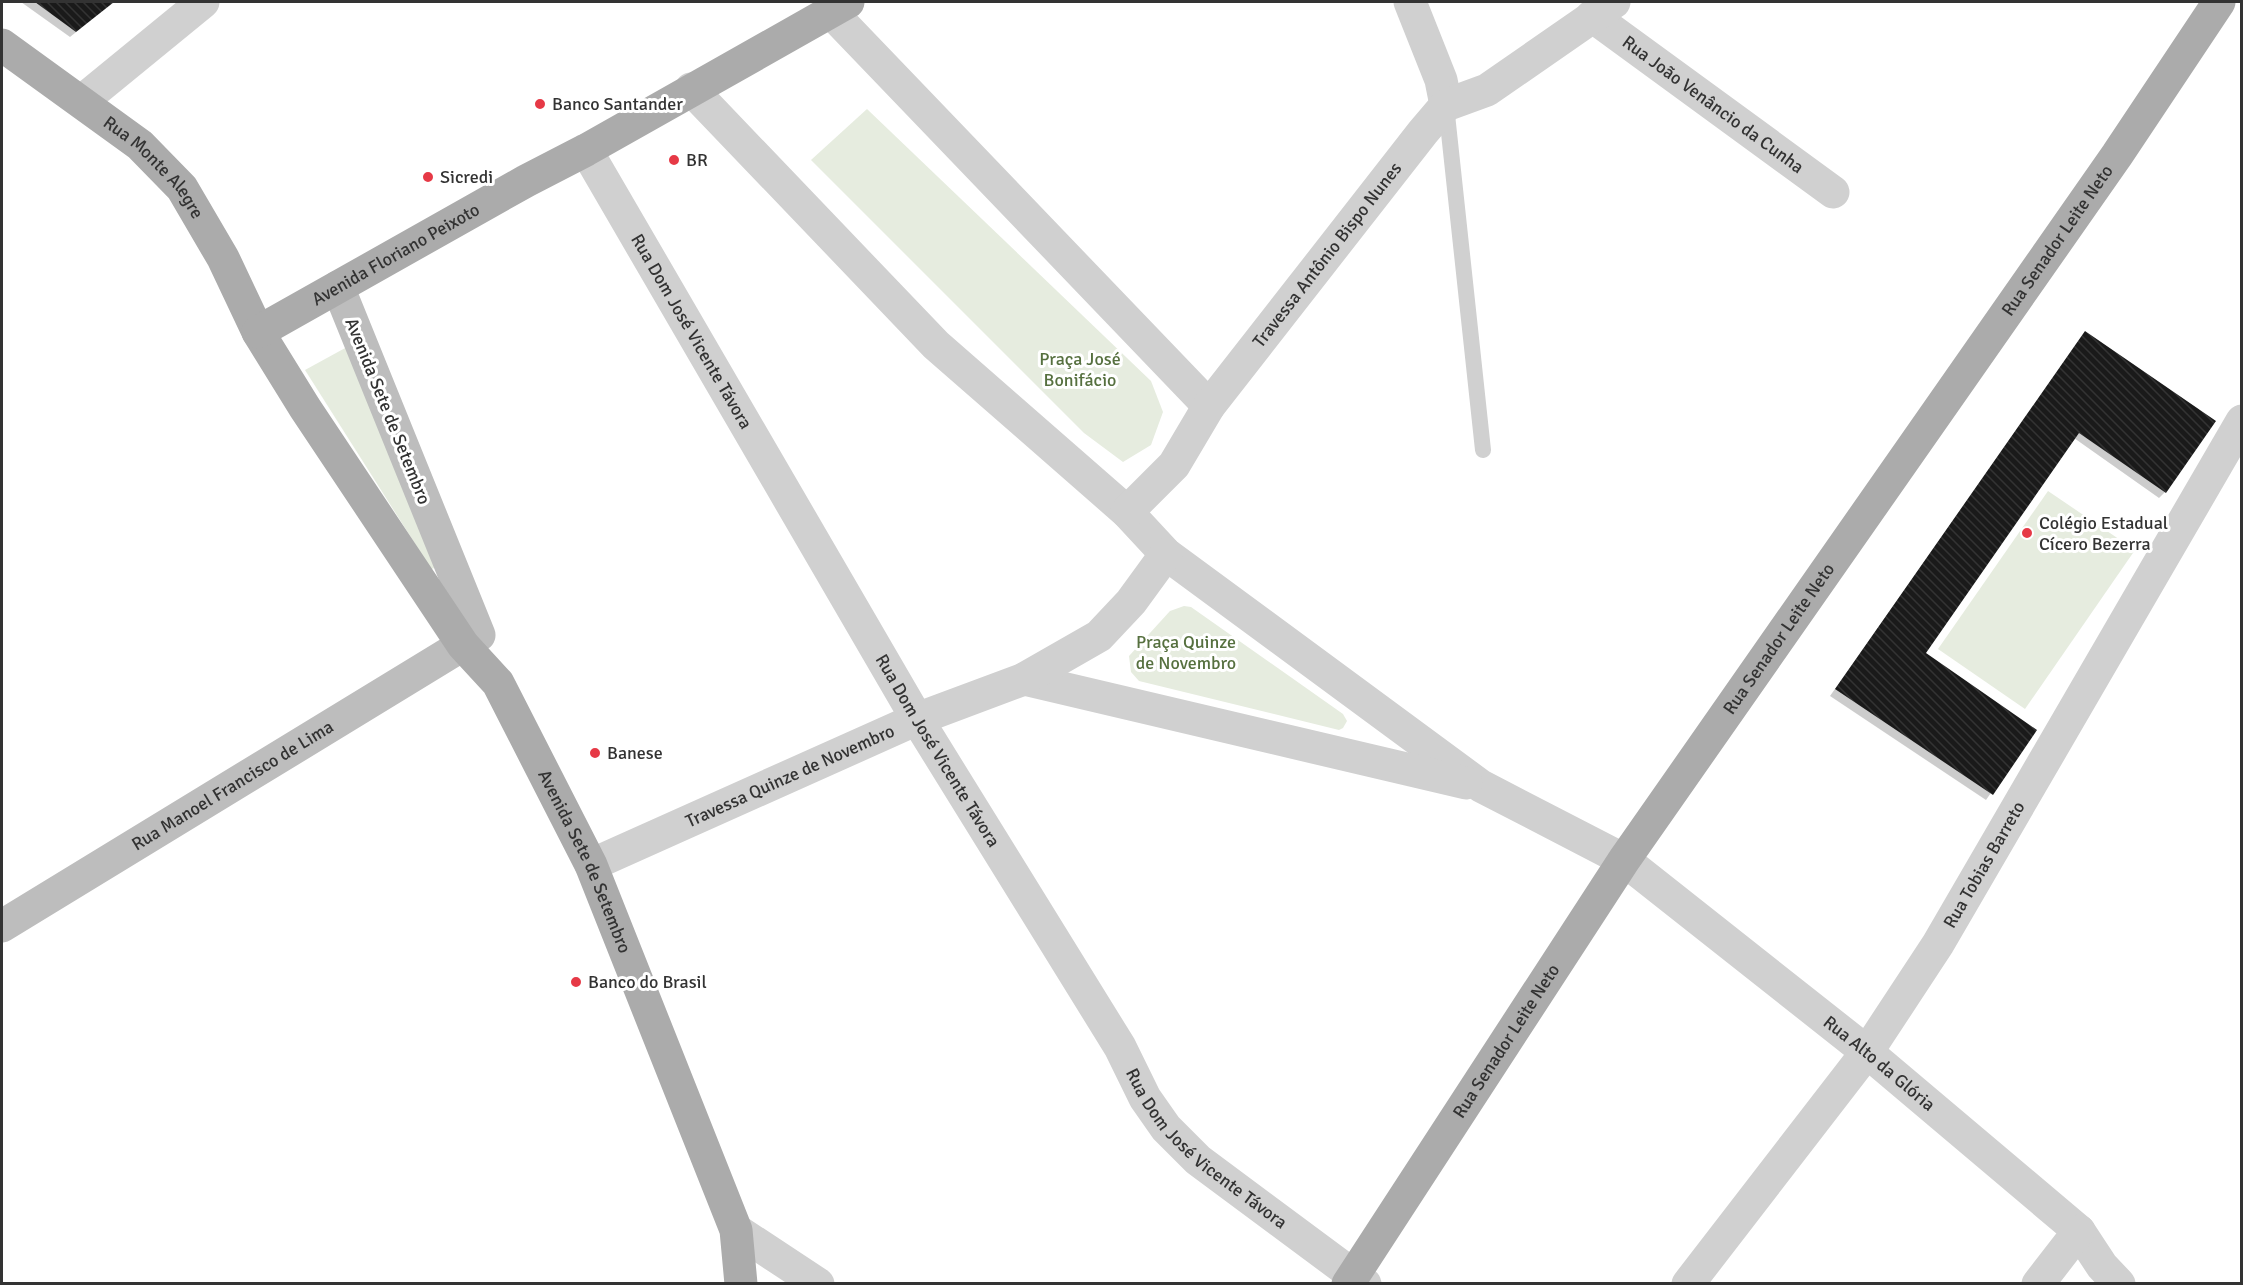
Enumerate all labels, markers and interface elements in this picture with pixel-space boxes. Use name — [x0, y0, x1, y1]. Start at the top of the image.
street label: Rua João Venâncio da Cunha — [1618, 31, 1808, 178]
place label: Banco Santander — [552, 93, 683, 115]
marker: Banco Santander — [533, 97, 547, 111]
street label: Rua Monte Alegre — [99, 111, 208, 222]
place label: BR — [686, 149, 708, 171]
marker: BR — [667, 153, 681, 167]
street label: Travessa Antônio Bispo Nunes — [1248, 158, 1406, 352]
street label: Rua Senador Leite Neto — [1997, 161, 2118, 320]
place label: Sicredi — [440, 166, 493, 188]
marker: Sicredi — [421, 170, 435, 184]
street label: Avenida Floriano Peixoto — [308, 198, 484, 310]
street label: Rua Dom José Vicente Távora — [626, 230, 757, 433]
street label: Avenida Sete de Setembro — [340, 315, 436, 507]
park label: Praça José Bonifácio — [1039, 348, 1121, 391]
place label: Colégio Estadual Cícero Bezerra — [2039, 512, 2168, 555]
marker: Colégio Estadual Cícero Bezerra — [2020, 526, 2034, 540]
street label: Rua Senador Leite Neto — [1718, 559, 1839, 719]
park label: Praça Quinze de Novembro — [1136, 631, 1236, 674]
street label: Rua Dom José Vicente Távora — [871, 650, 1005, 851]
street label: Rua Manoel Francisco de Lima — [128, 716, 337, 855]
street label: Travessa Quinze de Novembro — [682, 720, 898, 832]
place label: Banese — [607, 742, 663, 764]
marker: Banese — [588, 746, 602, 760]
street label: Avenida Sete de Setembro — [533, 766, 636, 956]
street label: Rua Tobias Barreto — [1939, 797, 2030, 932]
street label: Rua Senador Leite Neto — [1448, 960, 1564, 1122]
place label: Banco do Brasil — [588, 971, 707, 993]
marker: Banco do Brasil — [569, 975, 583, 989]
street label: Rua Alto da Glória — [1819, 1011, 1940, 1116]
street label: Rua Dom José Vicente Távora — [1121, 1065, 1292, 1233]

